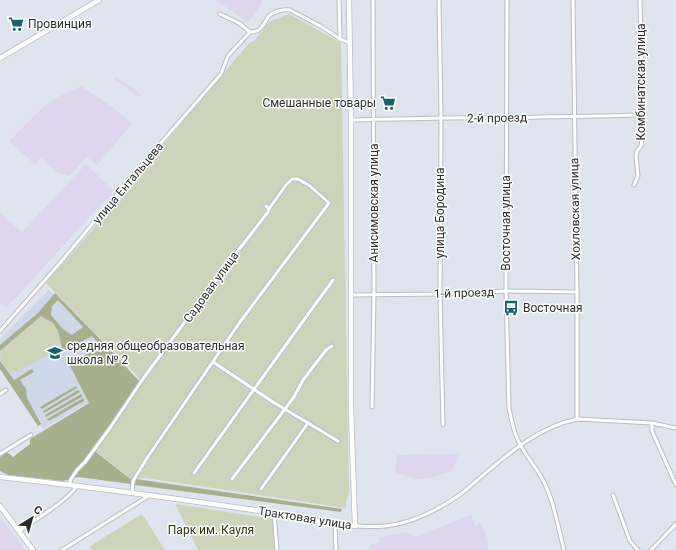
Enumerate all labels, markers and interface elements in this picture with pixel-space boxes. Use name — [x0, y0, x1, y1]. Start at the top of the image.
supermarket icon: Провинция — [7, 15, 25, 33]
place label: Провинция — [28, 17, 91, 31]
street label: Комбинатская улица — [634, 23, 648, 141]
supermarket icon: Смешанные товары — [379, 94, 397, 112]
place label: Смешанные товары — [262, 96, 376, 110]
street label: 2-й проезд — [467, 110, 527, 126]
street label: улица Ентальцева — [90, 139, 166, 227]
street label: Анисимовская улица — [367, 143, 381, 263]
street label: Хохловская улица — [567, 158, 583, 260]
street label: улица Бородина — [433, 167, 447, 259]
street label: Восточная улица — [499, 175, 513, 271]
street label: Садовая улица — [181, 249, 241, 325]
street label: 1-й проезд — [434, 285, 494, 301]
bus stop icon: Восточная — [502, 299, 520, 317]
place label: Восточная — [523, 301, 583, 315]
place label: средняя общеобразовательная школа № 2 — [67, 339, 244, 367]
school or university icon: средняя общеобразовательная школа № 2 — [46, 344, 64, 362]
north arrow — [12, 498, 52, 538]
text: С — [31, 503, 45, 518]
street label: Трактовая улица — [257, 504, 353, 532]
park label: Парк им. Кауля — [168, 523, 254, 537]

